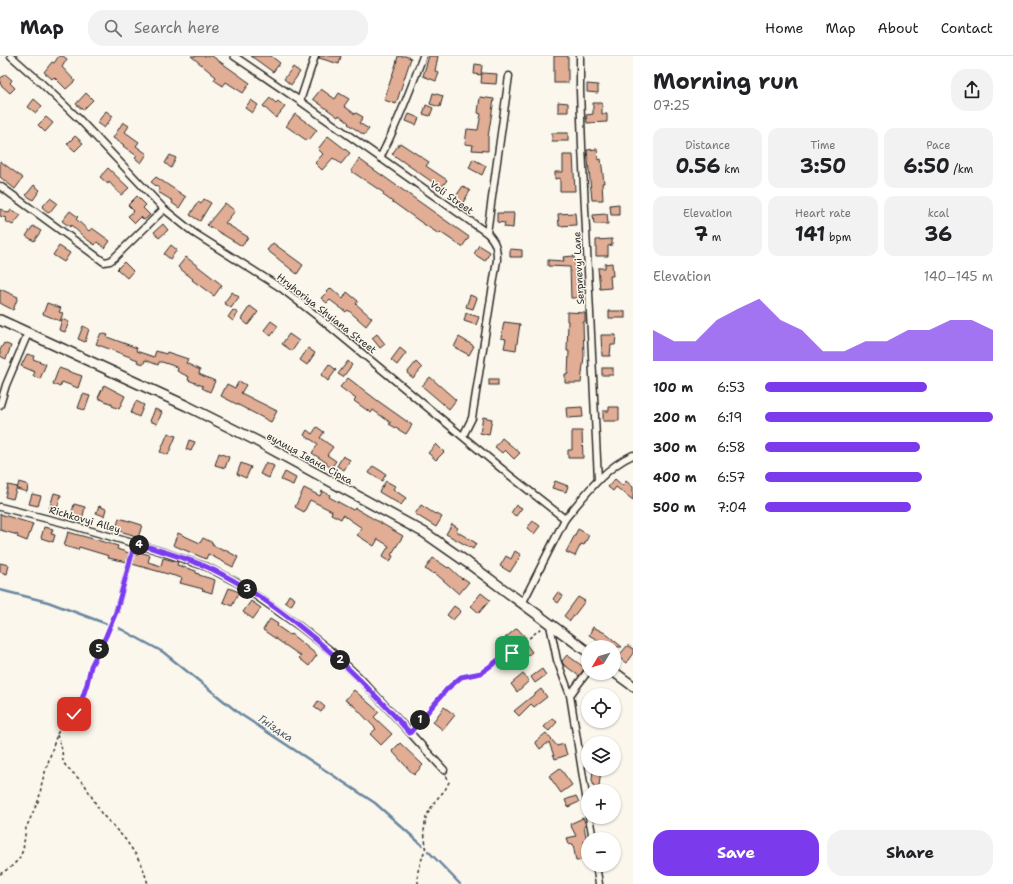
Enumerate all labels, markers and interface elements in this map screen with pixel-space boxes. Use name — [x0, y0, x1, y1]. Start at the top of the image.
search box — [88, 10, 368, 46]
text: Map — [20, 15, 64, 40]
icon: search — [102, 17, 124, 39]
text: Search here — [134, 18, 220, 38]
text: Home — [765, 19, 804, 37]
text: Map — [826, 19, 856, 37]
text: About — [878, 19, 919, 37]
text: Contact — [941, 19, 993, 37]
text: Morning run — [653, 67, 798, 96]
button: share — [951, 69, 993, 111]
text: 07:25 — [653, 97, 690, 114]
text: Distance — [685, 138, 730, 153]
text: Time — [810, 138, 836, 153]
text: Pace — [926, 138, 950, 153]
text: 0.56 — [675, 153, 721, 179]
text: 3:50 — [800, 153, 846, 179]
text: 6:50 — [903, 153, 950, 179]
text: km — [721, 162, 740, 177]
text: /km — [950, 162, 973, 177]
street label: Voli Street — [427, 178, 476, 217]
text: Elevation — [683, 206, 732, 221]
text: Heart rate — [795, 206, 851, 221]
text: kcal — [928, 206, 949, 221]
text: 7 — [694, 221, 708, 247]
text: 141 — [795, 221, 825, 247]
text: 36 — [924, 221, 952, 247]
text: m — [708, 230, 721, 245]
text: bpm — [825, 230, 851, 245]
street label: Serpnevyi Lane — [570, 231, 587, 305]
text: Elevation — [653, 268, 711, 285]
text: 140–145 m — [924, 268, 993, 285]
street label: Hryhoriya Shyiana Street — [274, 270, 379, 356]
text: 100 m — [653, 379, 693, 396]
text: 6:53 — [717, 379, 745, 396]
text: 200 m — [653, 409, 696, 426]
text: 6:19 — [717, 409, 742, 426]
street label: вулиця Івана Сірка — [265, 429, 356, 488]
text: 300 m — [653, 439, 697, 456]
text: 6:58 — [717, 439, 746, 456]
text: 400 m — [653, 469, 697, 486]
text: 6:57 — [717, 469, 745, 486]
text: 500 m — [653, 499, 696, 516]
text: 7:04 — [717, 499, 747, 516]
street label: Richkovyi Alley — [48, 503, 122, 536]
pin: 4 — [129, 535, 149, 555]
text: 4 — [135, 537, 143, 552]
pin: 3 — [237, 579, 257, 599]
text: 3 — [243, 581, 251, 596]
pin — [495, 636, 529, 670]
pin: 5 — [89, 639, 109, 659]
north arrow — [581, 640, 621, 680]
map controls — [581, 640, 621, 872]
text: 5 — [96, 641, 102, 656]
icon: arrive — [501, 642, 523, 664]
pin: 2 — [330, 650, 350, 670]
text: 2 — [336, 652, 344, 667]
button: locate — [581, 688, 621, 728]
pin — [57, 697, 91, 731]
icon: check — [63, 703, 85, 725]
pin: 1 — [410, 710, 430, 730]
water label: Гніздка — [255, 711, 296, 746]
text: 1 — [417, 712, 423, 727]
button: layers — [581, 736, 621, 776]
button: + — [581, 784, 621, 824]
button: Save — [653, 830, 819, 876]
button: Share — [827, 830, 993, 876]
button: − — [581, 832, 621, 872]

